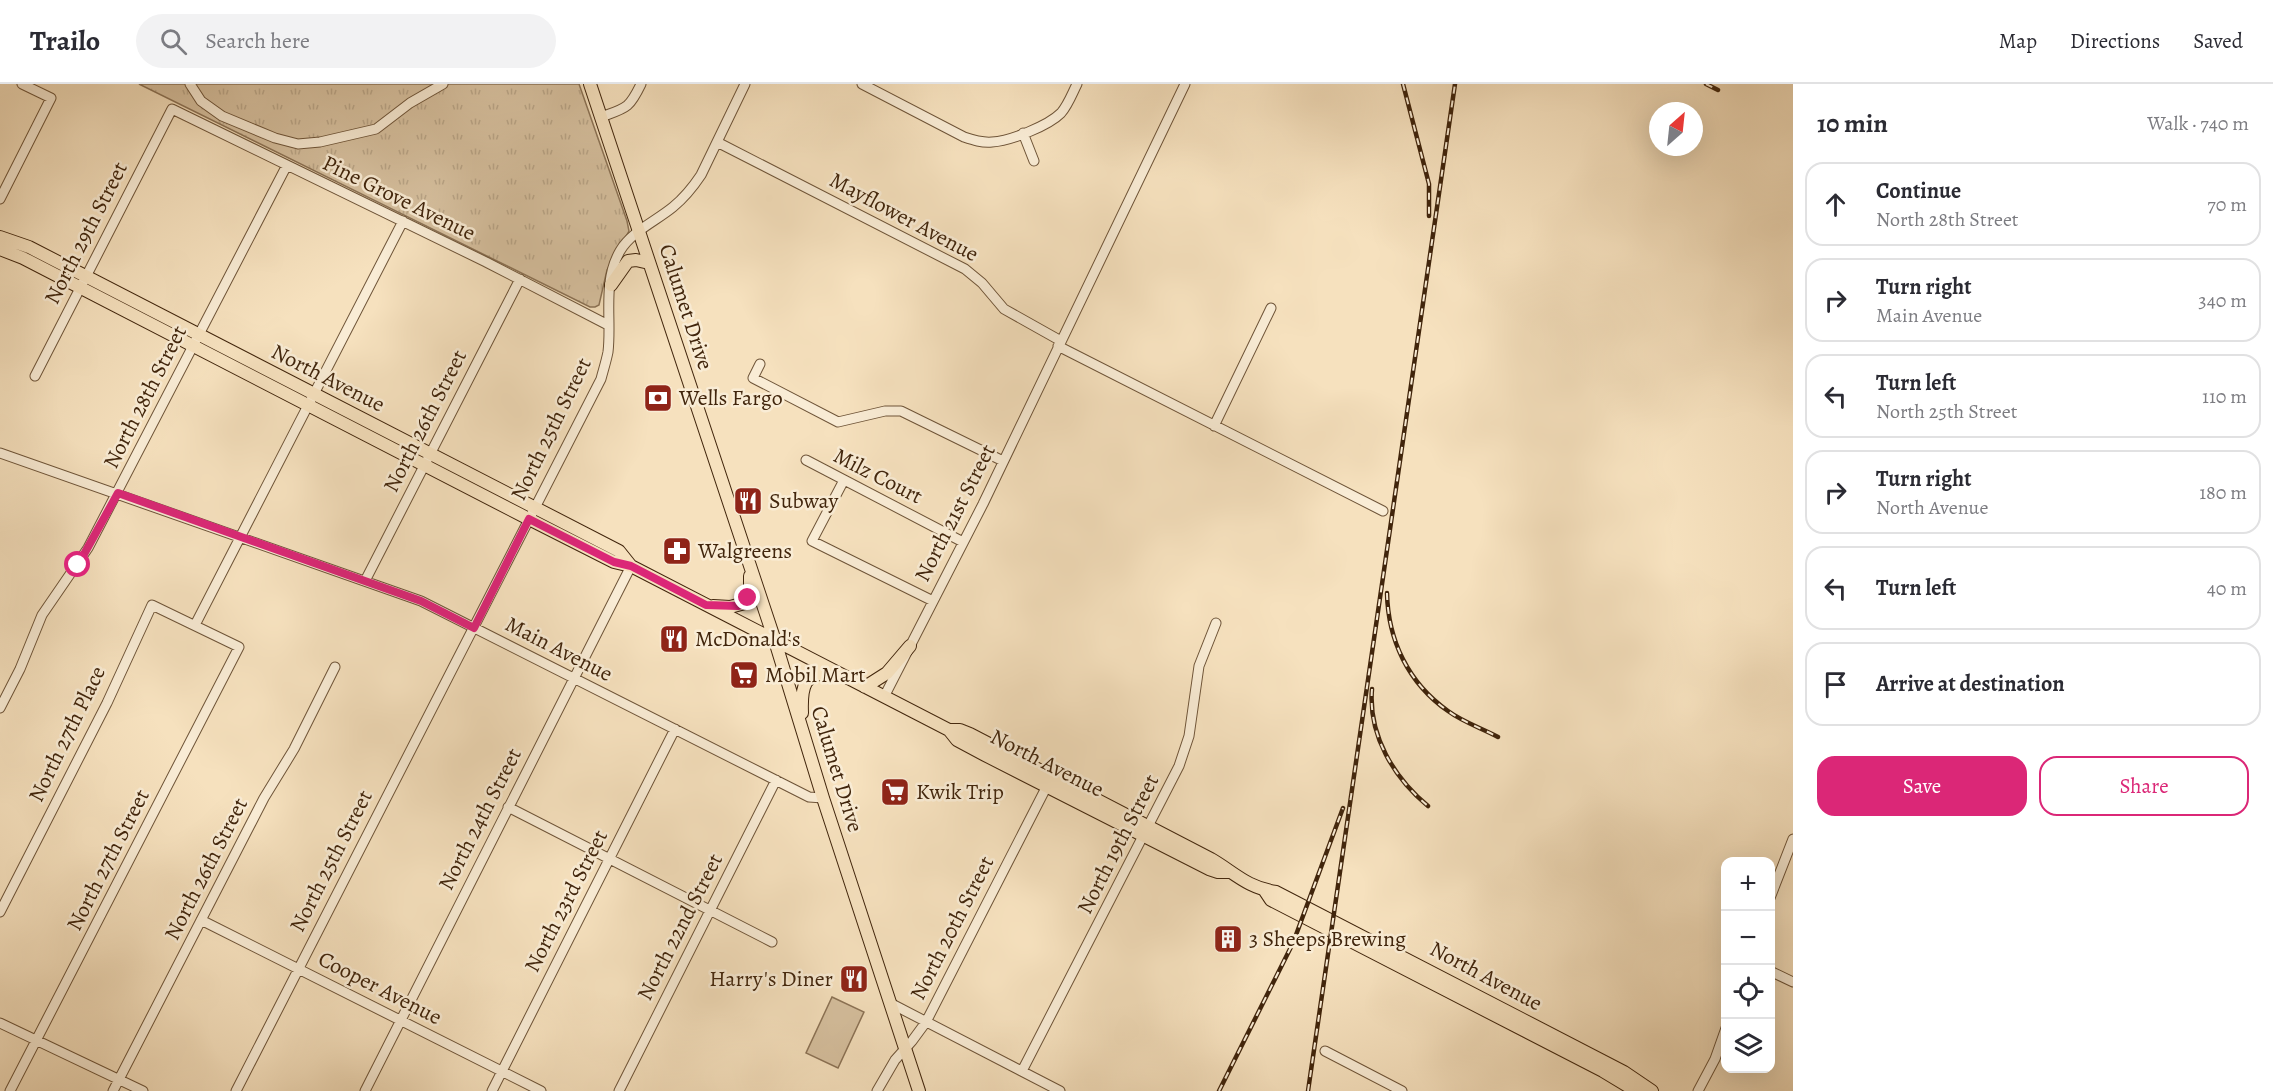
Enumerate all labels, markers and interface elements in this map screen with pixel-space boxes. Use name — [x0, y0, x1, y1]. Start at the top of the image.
search box — [136, 14, 556, 68]
text: Trailo — [30, 22, 100, 60]
icon: search — [157, 25, 190, 58]
text: Search here — [205, 26, 310, 56]
text: Map — [1999, 27, 2037, 55]
text: Directions — [2070, 27, 2160, 55]
text: Saved — [2193, 27, 2243, 55]
north arrow — [1649, 102, 1703, 156]
text: 10 min — [1817, 106, 1888, 141]
text: Walk · 740 m — [2147, 110, 2249, 137]
street label: Pine Grove Avenue — [318, 148, 480, 248]
street label: North 29th Street — [37, 157, 135, 309]
street label: Mayflower Avenue — [824, 165, 984, 269]
text: Continue — [1876, 176, 1961, 206]
icon: ahead — [1819, 188, 1852, 221]
text: 70 m — [2207, 191, 2247, 218]
text: North 28th Street — [1876, 206, 2018, 233]
street label: Calumet Drive — [652, 240, 720, 374]
text: Turn right — [1876, 272, 1972, 302]
icon: right — [1819, 284, 1852, 317]
text: 340 m — [2198, 287, 2247, 314]
text: Main Avenue — [1876, 302, 1982, 329]
street label: North 28th Street — [96, 320, 194, 474]
street label: North Avenue — [266, 337, 390, 419]
street label: North 26th Street — [376, 345, 474, 497]
street label: North 25th Street — [503, 353, 599, 505]
text: Turn left — [1876, 368, 1956, 398]
icon: left — [1819, 380, 1852, 413]
bank icon: Wells Fargo — [642, 382, 674, 414]
place label: Wells Fargo — [678, 383, 783, 413]
text: 110 m — [2202, 383, 2247, 410]
text: North 25th Street — [1876, 398, 2017, 425]
street label: North 21st Street — [907, 439, 1003, 587]
street label: Milz Court — [828, 441, 928, 511]
text: Turn right — [1876, 464, 1972, 494]
icon: right — [1819, 476, 1852, 509]
text: 180 m — [2199, 479, 2247, 506]
restaurant icon: Subway — [732, 485, 764, 517]
place label: Subway — [769, 486, 838, 516]
text: North Avenue — [1876, 494, 1988, 521]
pharmacy icon: Walgreens — [661, 535, 693, 567]
place label: Walgreens — [697, 536, 792, 566]
route start — [64, 551, 90, 577]
icon: left — [1819, 572, 1852, 605]
text: Turn left — [1876, 573, 1956, 603]
text: 40 m — [2207, 575, 2247, 602]
route end — [734, 584, 760, 610]
street label: Main Avenue — [500, 609, 618, 689]
restaurant icon: McDonald's — [658, 623, 690, 655]
place label: McDonald's — [695, 624, 801, 654]
supermarket icon: Mobil Mart — [728, 659, 760, 691]
place label: Mobil Mart — [765, 660, 866, 690]
street label: North 27th Place — [21, 661, 113, 807]
icon: arrive — [1819, 668, 1852, 701]
text: Arrive at destination — [1876, 669, 2065, 699]
street label: Calumet Drive — [804, 702, 870, 836]
street label: North Avenue — [985, 722, 1109, 804]
street label: North 24th Street — [431, 743, 529, 895]
button: Save — [1817, 756, 2027, 816]
button: Share — [2039, 756, 2249, 816]
street label: North 19th Street — [1070, 769, 1166, 919]
supermarket icon: Kwik Trip — [879, 776, 911, 808]
place label: Kwik Trip — [916, 777, 1004, 807]
street label: North 27th Street — [59, 784, 157, 936]
street label: North 25th Street — [282, 785, 380, 937]
street label: North 26th Street — [157, 793, 255, 945]
street label: North 23rd Street — [517, 825, 615, 977]
street label: North 22nd Street — [630, 848, 730, 1006]
street label: North 20th Street — [903, 851, 1001, 1005]
map controls — [1721, 857, 1775, 1073]
button: + — [1721, 857, 1775, 911]
button: − — [1721, 911, 1775, 965]
building icon: 3 Sheeps Brewing — [1212, 923, 1244, 955]
place label: 3 Sheeps Brewing — [1249, 924, 1406, 954]
street label: North Avenue — [1424, 934, 1548, 1018]
street label: Cooper Avenue — [313, 944, 447, 1032]
restaurant icon: Harry's Diner — [838, 963, 870, 995]
place label: Harry's Diner — [709, 964, 833, 994]
button: locate — [1721, 965, 1775, 1019]
button: layers — [1721, 1019, 1775, 1073]

